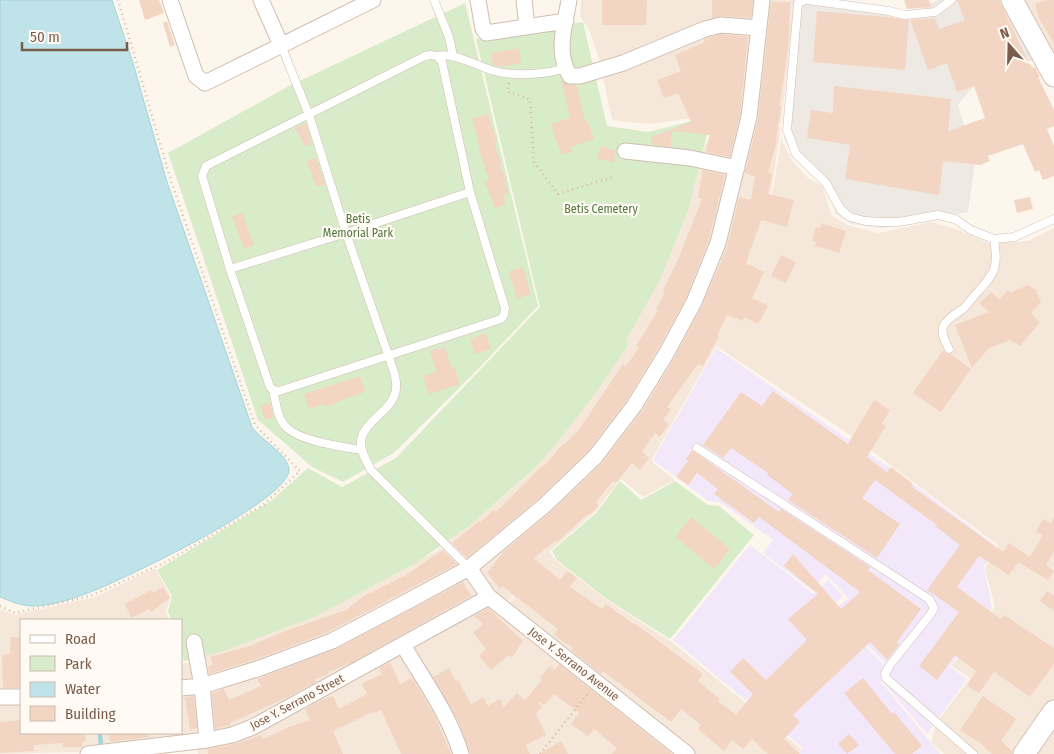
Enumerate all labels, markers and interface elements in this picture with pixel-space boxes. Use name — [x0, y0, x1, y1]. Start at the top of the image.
scale bar — [22, 20, 128, 52]
north arrow — [984, 20, 1034, 70]
text: N — [998, 24, 1012, 43]
text: 50 m — [30, 28, 60, 46]
park label: Betis Cemetery — [564, 202, 638, 216]
park label: Betis Memorial Park — [323, 212, 394, 240]
legend — [20, 619, 182, 734]
street label: Jose Y. Serrano Avenue — [526, 624, 622, 704]
text: Road — [65, 630, 96, 648]
text: Park — [65, 655, 92, 673]
street label: Jose Y. Serrano Street — [248, 671, 346, 733]
text: Water — [65, 680, 101, 698]
text: Building — [65, 705, 116, 723]

